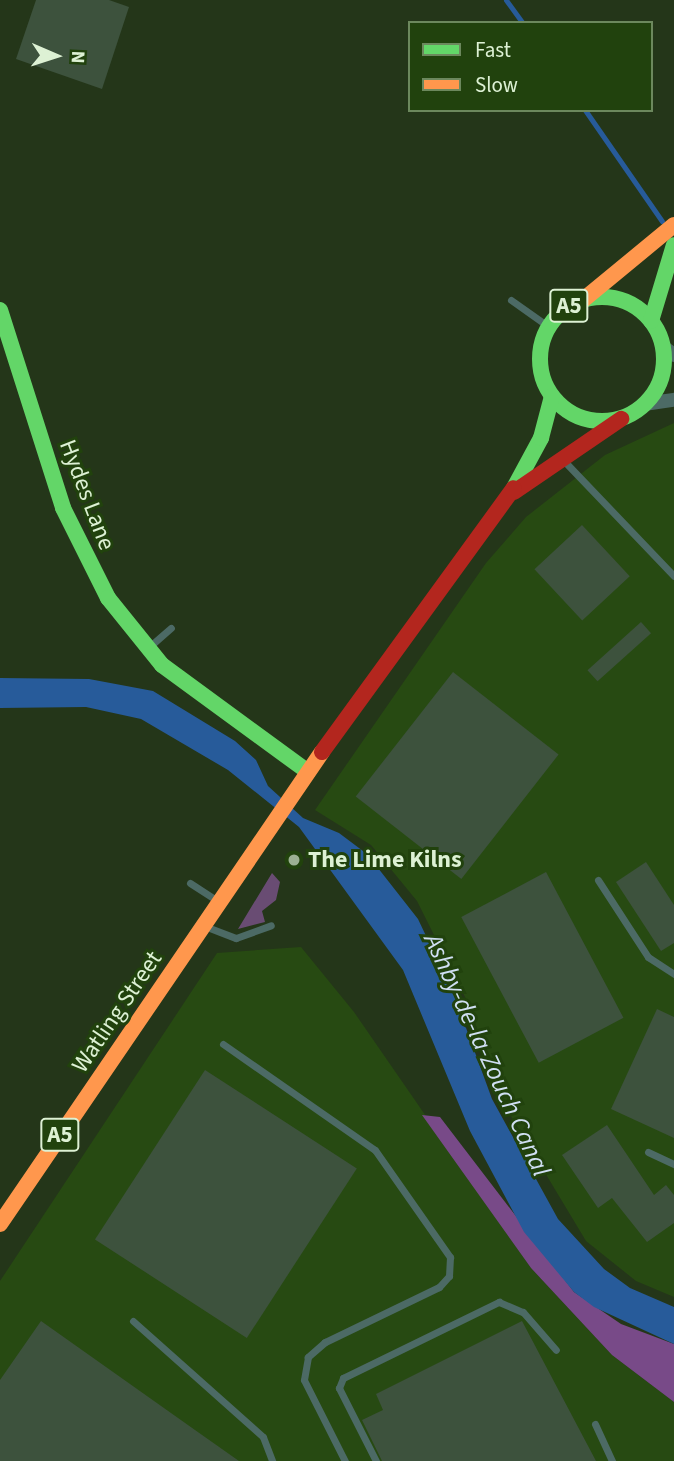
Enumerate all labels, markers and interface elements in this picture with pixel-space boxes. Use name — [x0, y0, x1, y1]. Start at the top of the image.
north arrow — [21, 21, 91, 91]
legend — [408, 21, 653, 112]
text: Fast — [475, 35, 511, 65]
text: N — [64, 50, 91, 64]
text: Slow — [475, 70, 518, 100]
road number: A5 — [548, 286, 590, 326]
street label: Hydes Lane — [53, 436, 121, 554]
place label: The Lime Kilns — [308, 846, 462, 874]
marker: The Lime Kilns — [286, 852, 302, 868]
water label: Ashby-de-la-Zouch Canal — [417, 929, 557, 1181]
street label: Watling Street — [66, 946, 168, 1078]
road number: A5 — [39, 1116, 81, 1154]

